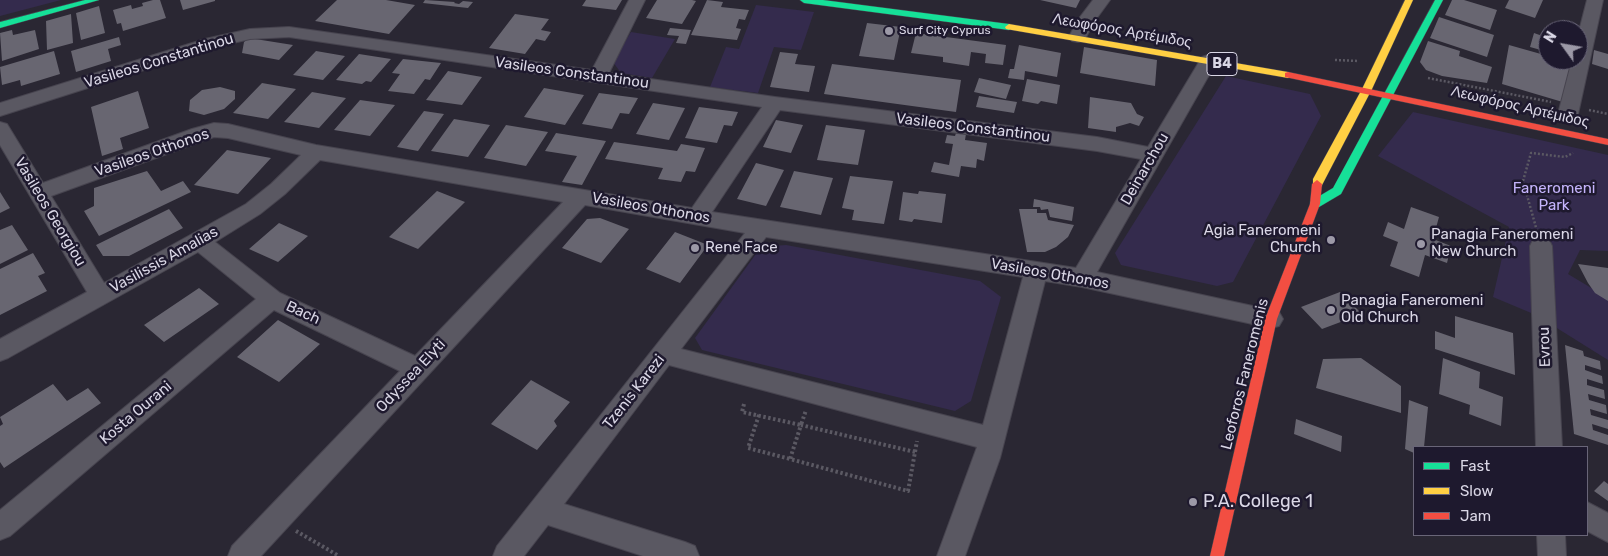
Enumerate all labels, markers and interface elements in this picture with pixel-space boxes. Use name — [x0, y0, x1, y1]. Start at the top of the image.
street label: Λεωφόρος Αρτέμιδος — [1051, 10, 1193, 52]
north arrow — [1538, 20, 1588, 70]
place label: Surf City Cyprus — [899, 24, 991, 38]
marker: Surf City Cyprus — [883, 25, 895, 37]
text: N — [1541, 29, 1561, 46]
street label: Vasileos Constantinou — [82, 30, 236, 92]
road number: B4 — [1207, 52, 1237, 76]
street label: Vasileos Constantinou — [494, 53, 650, 93]
street label: Λεωφόρος Αρτέμιδος — [1449, 82, 1591, 132]
street label: Vasileos Constantinou — [895, 110, 1051, 146]
street label: Vasileos Othonos — [93, 125, 211, 181]
street label: Deinarchou — [1117, 130, 1173, 208]
street label: Vasileos Georgiou — [10, 154, 90, 270]
park label: Faneromeni Park — [1513, 180, 1595, 215]
street label: Vasileos Othonos — [591, 189, 711, 227]
place label: Agia Faneromeni Church — [1204, 222, 1321, 257]
street label: Vasilissis Amalias — [107, 223, 221, 297]
place label: Panagia Faneromeni New Church — [1431, 226, 1573, 261]
marker: Agia Faneromeni Church — [1325, 234, 1337, 246]
marker: Panagia Faneromeni New Church — [1415, 238, 1427, 250]
place label: Rene Face — [705, 239, 778, 257]
marker: Rene Face — [689, 242, 701, 254]
street label: Vasileos Othonos — [990, 255, 1110, 293]
place label: Panagia Faneromeni Old Church — [1341, 292, 1483, 327]
street label: Leoforos Faneromenis — [1217, 296, 1273, 452]
street label: Bach — [283, 297, 323, 329]
marker: Panagia Faneromeni Old Church — [1325, 304, 1337, 316]
street label: Evrou — [1535, 327, 1555, 367]
street label: Odyssea Elyti — [373, 336, 449, 416]
street label: Tzenis Karezi — [599, 351, 669, 433]
street label: Kosta Ourani — [96, 378, 176, 448]
legend — [1413, 446, 1588, 536]
text: Fast — [1460, 457, 1490, 475]
text: Slow — [1460, 482, 1493, 500]
place label: P.A. College 1 — [1203, 491, 1313, 513]
marker: P.A. College 1 — [1187, 496, 1199, 508]
text: Jam — [1460, 507, 1491, 525]

